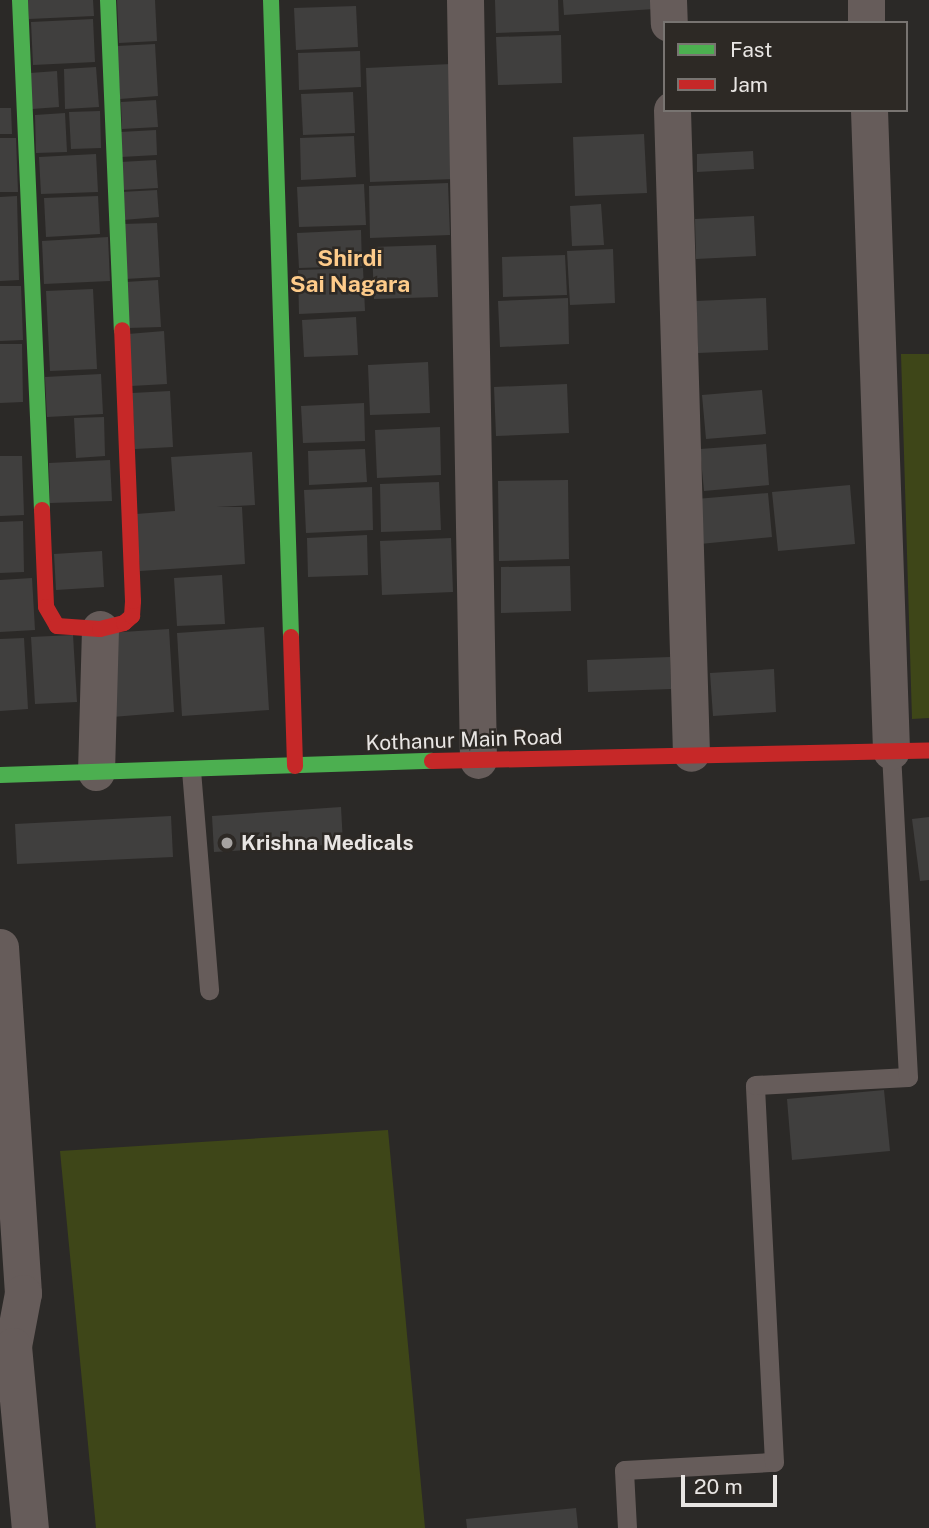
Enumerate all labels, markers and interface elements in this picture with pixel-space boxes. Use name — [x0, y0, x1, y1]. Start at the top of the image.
legend — [663, 21, 908, 112]
text: Fast — [730, 37, 772, 62]
text: Jam — [730, 72, 768, 97]
district label: Shirdi Sai Nagara — [290, 244, 410, 298]
street label: Kothanur Main Road — [365, 724, 563, 756]
place label: Krishna Medicals — [241, 830, 413, 856]
marker: Krishna Medicals — [219, 835, 235, 851]
scale bar — [684, 1462, 780, 1506]
text: 20 m — [694, 1474, 743, 1499]

